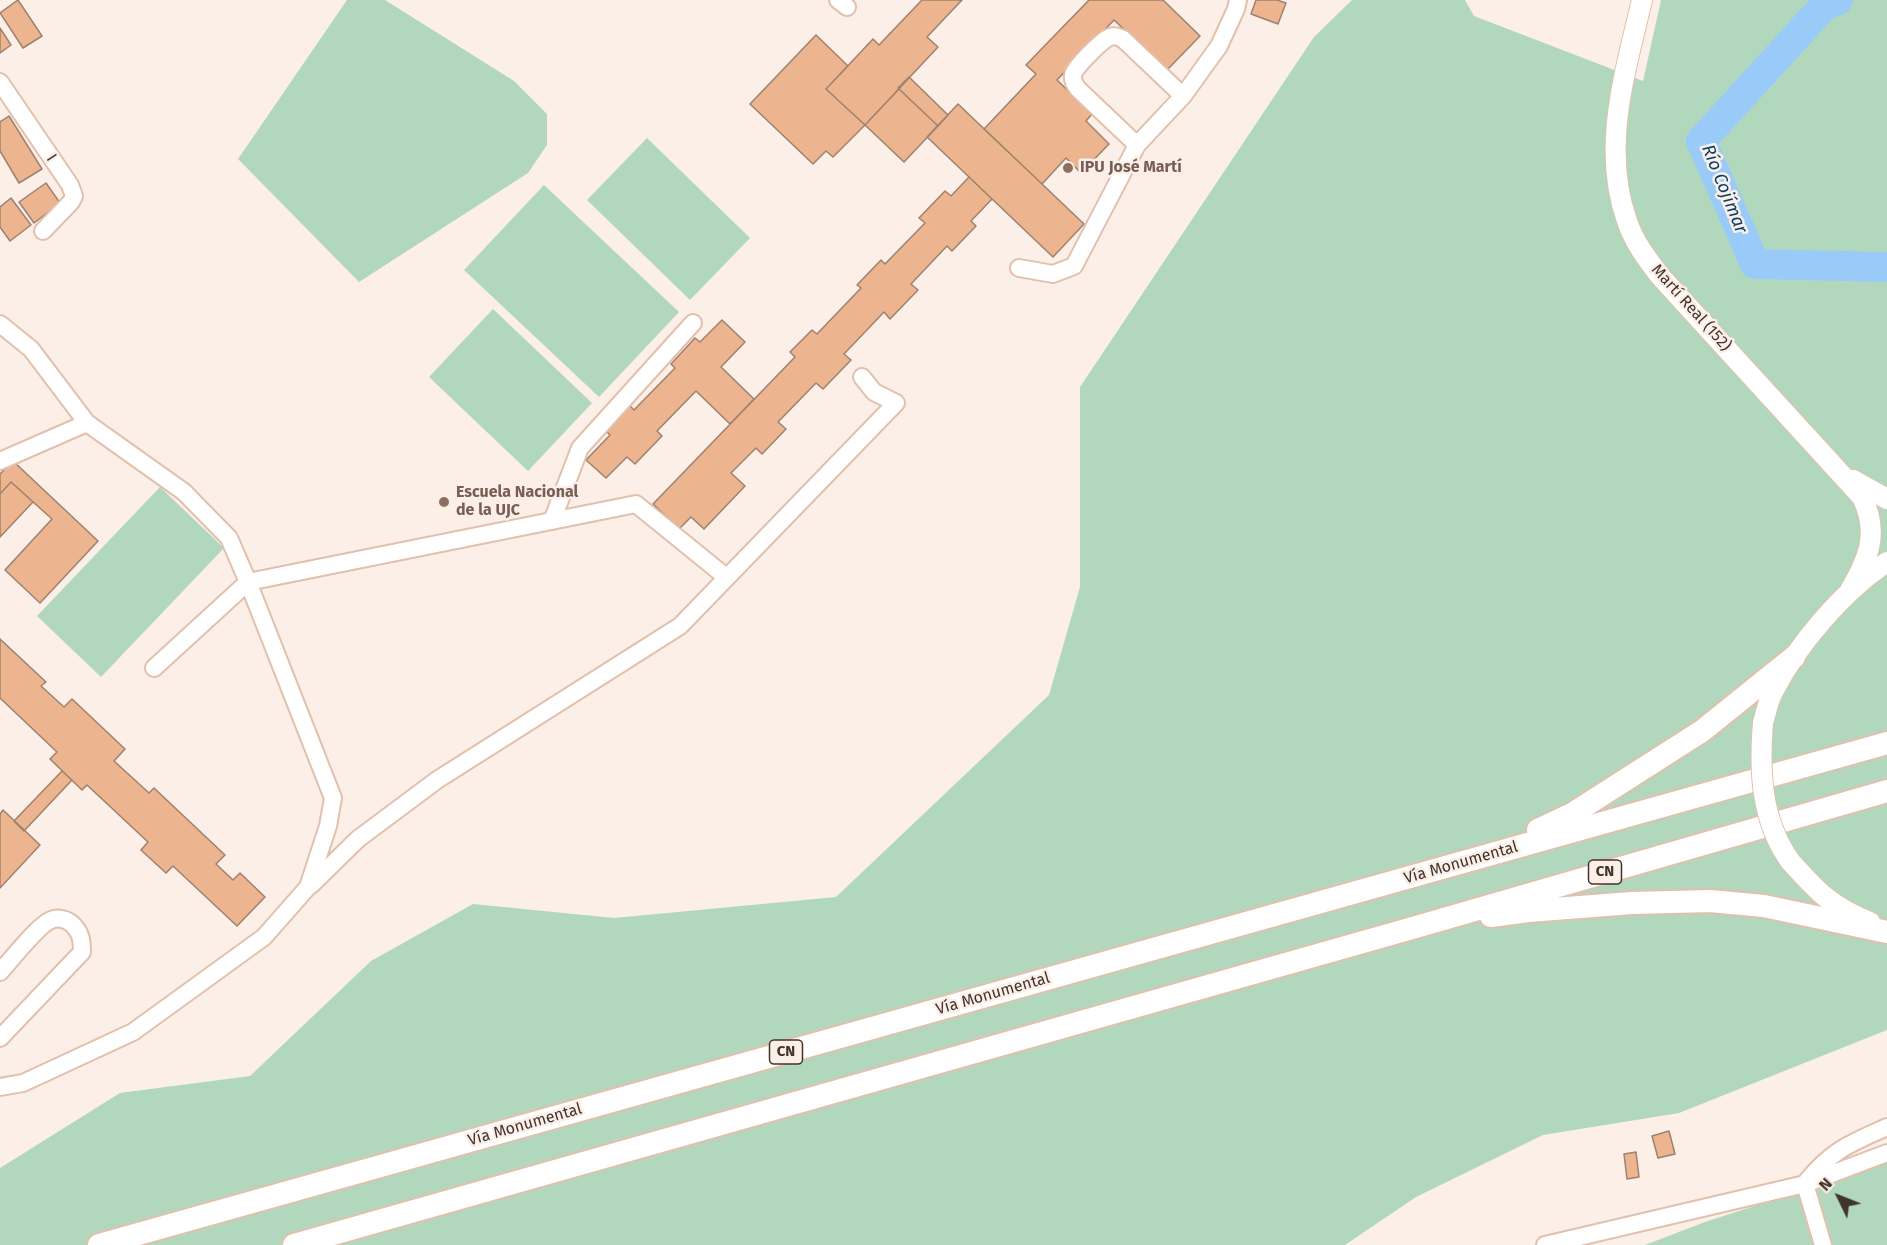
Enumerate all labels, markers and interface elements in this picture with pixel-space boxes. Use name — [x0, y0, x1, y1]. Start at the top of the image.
water label: Río Cojímar — [1696, 142, 1752, 236]
street label: I — [42, 151, 60, 165]
place label: IPU José Martí — [1080, 158, 1182, 178]
marker: IPU José Martí — [1061, 161, 1075, 175]
street label: Martí Real (152) — [1647, 261, 1735, 355]
place label: Escuela Nacional de la UJC — [456, 483, 578, 521]
marker: Escuela Nacional de la UJC — [437, 495, 451, 509]
street label: Vía Monumental — [1402, 838, 1520, 888]
road number: CN — [1588, 860, 1622, 884]
street label: Vía Monumental — [934, 969, 1052, 1019]
road number: CN — [770, 1040, 802, 1064]
street label: Vía Monumental — [466, 1100, 584, 1150]
north arrow — [1809, 1167, 1869, 1227]
text: N — [1815, 1174, 1836, 1195]

